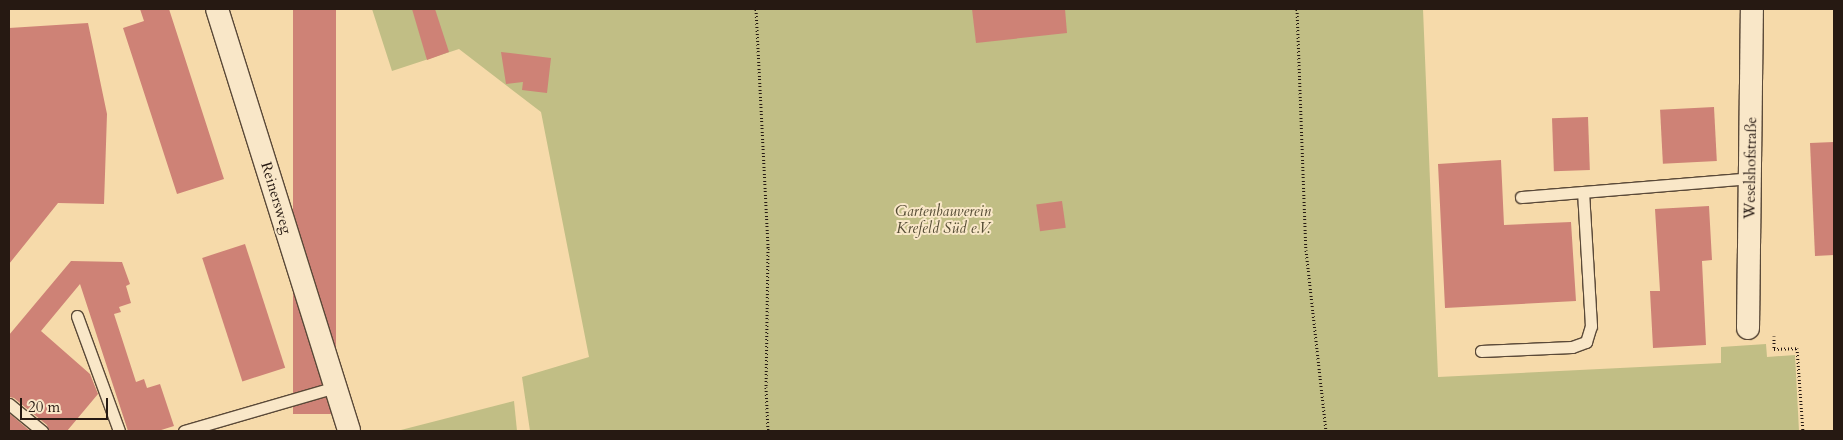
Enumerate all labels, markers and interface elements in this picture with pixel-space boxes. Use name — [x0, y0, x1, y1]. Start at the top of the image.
street label: Weselshofstraße — [1741, 117, 1761, 219]
street label: Reinersweg — [257, 160, 295, 236]
park label: Gartenbauverein Krefeld Süd e.V. — [895, 202, 991, 237]
scale bar — [22, 388, 110, 420]
text: 20 m — [28, 397, 60, 417]

